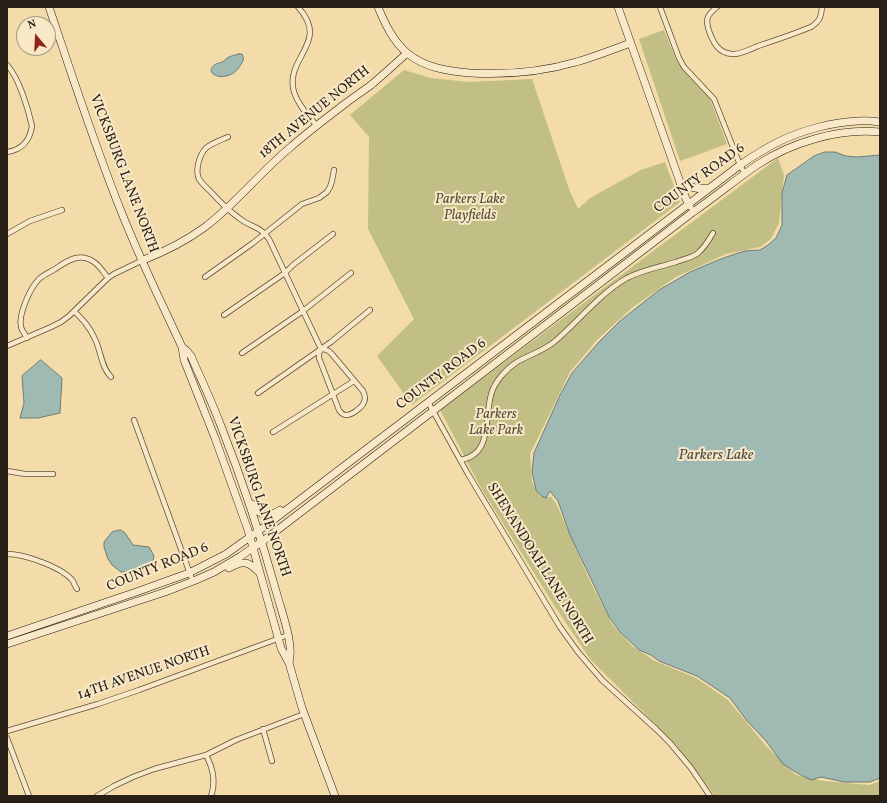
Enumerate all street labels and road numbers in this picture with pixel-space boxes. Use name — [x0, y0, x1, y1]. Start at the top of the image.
street label: 18TH AVENUE NORTH — [256, 63, 374, 163]
street label: VICKSBURG LANE NORTH — [85, 92, 161, 256]
street label: COUNTY ROAD 6 — [651, 140, 749, 218]
street label: COUNTY ROAD 6 — [394, 336, 490, 414]
street label: VICKSBURG LANE NORTH — [223, 415, 293, 579]
street label: SHENANDOAH LANE NORTH — [482, 480, 596, 648]
street label: COUNTY ROAD 6 — [105, 540, 211, 596]
street label: 14TH AVENUE NORTH — [75, 643, 213, 705]

